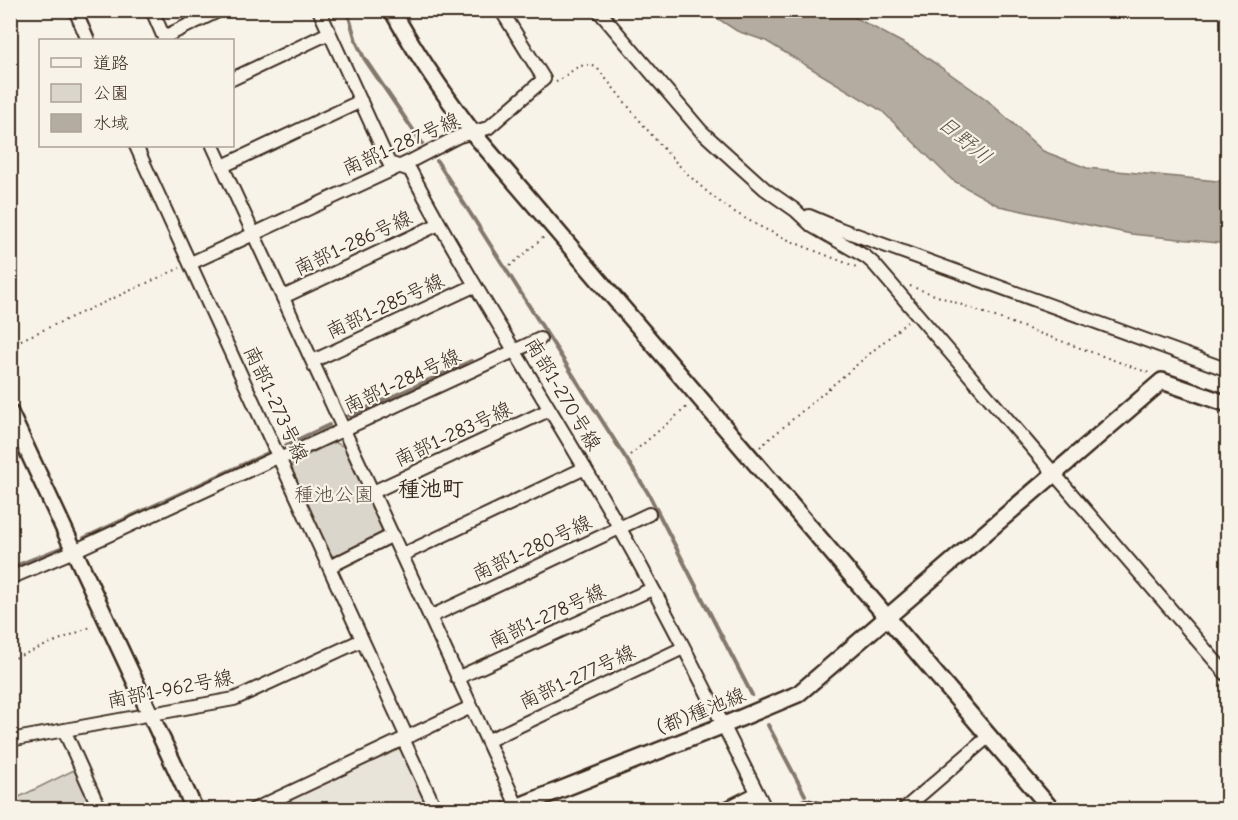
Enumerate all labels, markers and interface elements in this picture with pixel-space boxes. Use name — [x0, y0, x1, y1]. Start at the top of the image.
legend — [39, 39, 234, 147]
text: 道路 — [93, 53, 129, 74]
text: 公園 — [93, 83, 129, 104]
street label: 南部1-287号線 — [339, 108, 463, 180]
water label: 日野川 — [933, 111, 997, 169]
text: 水域 — [93, 113, 129, 134]
street label: 南部1-286号線 — [290, 206, 416, 280]
street label: 南部1-285号線 — [322, 269, 448, 343]
street label: 南部1-270号線 — [520, 333, 606, 455]
street label: 南部1-273号線 — [239, 342, 313, 466]
street label: 南部1-284号線 — [340, 344, 464, 418]
street label: 南部1-283号線 — [391, 397, 515, 471]
district label: 種池町 — [398, 476, 464, 502]
park label: 種池公園 — [294, 483, 374, 506]
street label: 南部1-280号線 — [469, 510, 595, 586]
street label: 南部1-278号線 — [485, 579, 609, 653]
street label: 南部1-277号線 — [515, 640, 639, 714]
street label: 南部1-962号線 — [105, 666, 235, 712]
street label: (都)種池線 — [653, 683, 749, 739]

